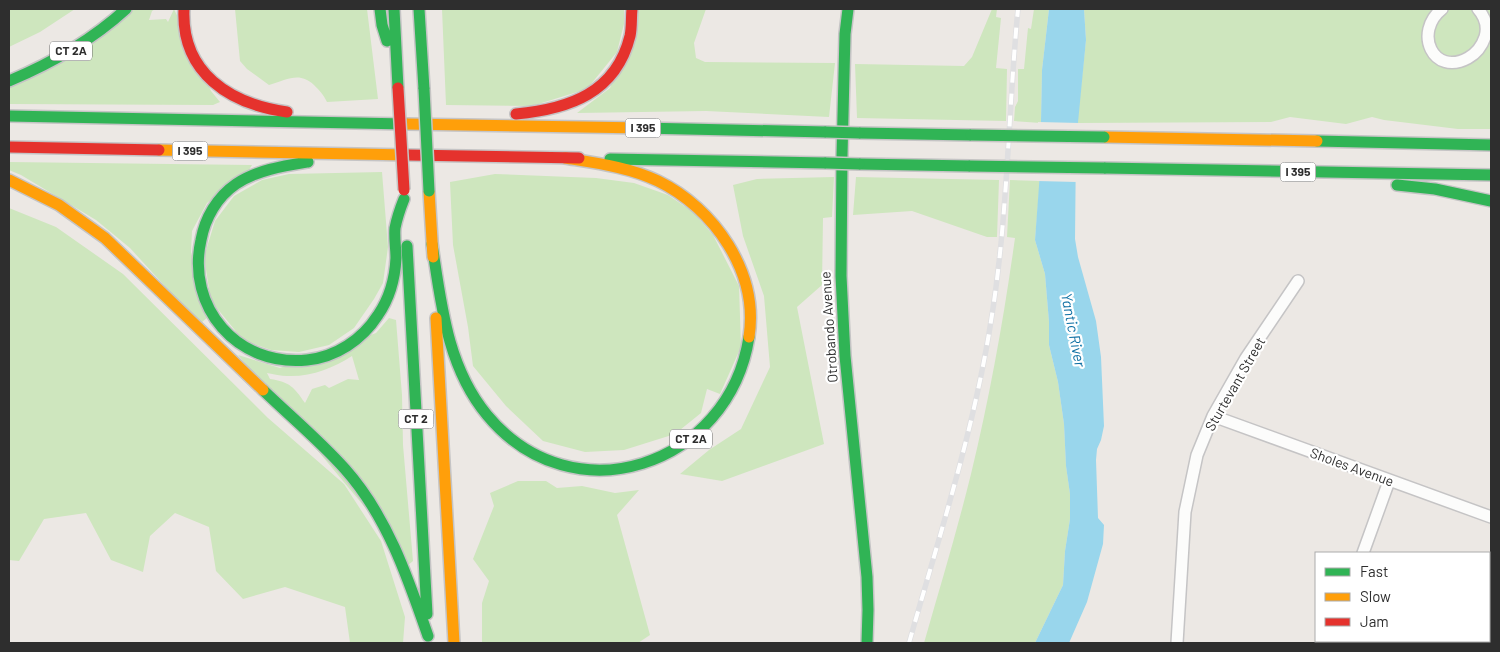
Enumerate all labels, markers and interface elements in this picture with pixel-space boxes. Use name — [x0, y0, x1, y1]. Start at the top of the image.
road number: CT 2A — [50, 41, 92, 60]
road number: I 395 — [626, 119, 660, 138]
road number: I 395 — [172, 142, 208, 160]
road number: I 395 — [1280, 162, 1316, 182]
street label: Otrobando Avenue — [816, 271, 841, 383]
water label: Yantic River — [1058, 291, 1090, 369]
street label: Sturtevant Street — [1201, 334, 1268, 434]
road number: CT 2 — [398, 409, 434, 428]
road number: CT 2A — [670, 429, 712, 448]
street label: Sholes Avenue — [1308, 444, 1396, 490]
legend — [1315, 552, 1490, 642]
text: Fast — [1360, 562, 1388, 580]
text: Slow — [1360, 587, 1391, 605]
text: Jam — [1360, 612, 1389, 630]

